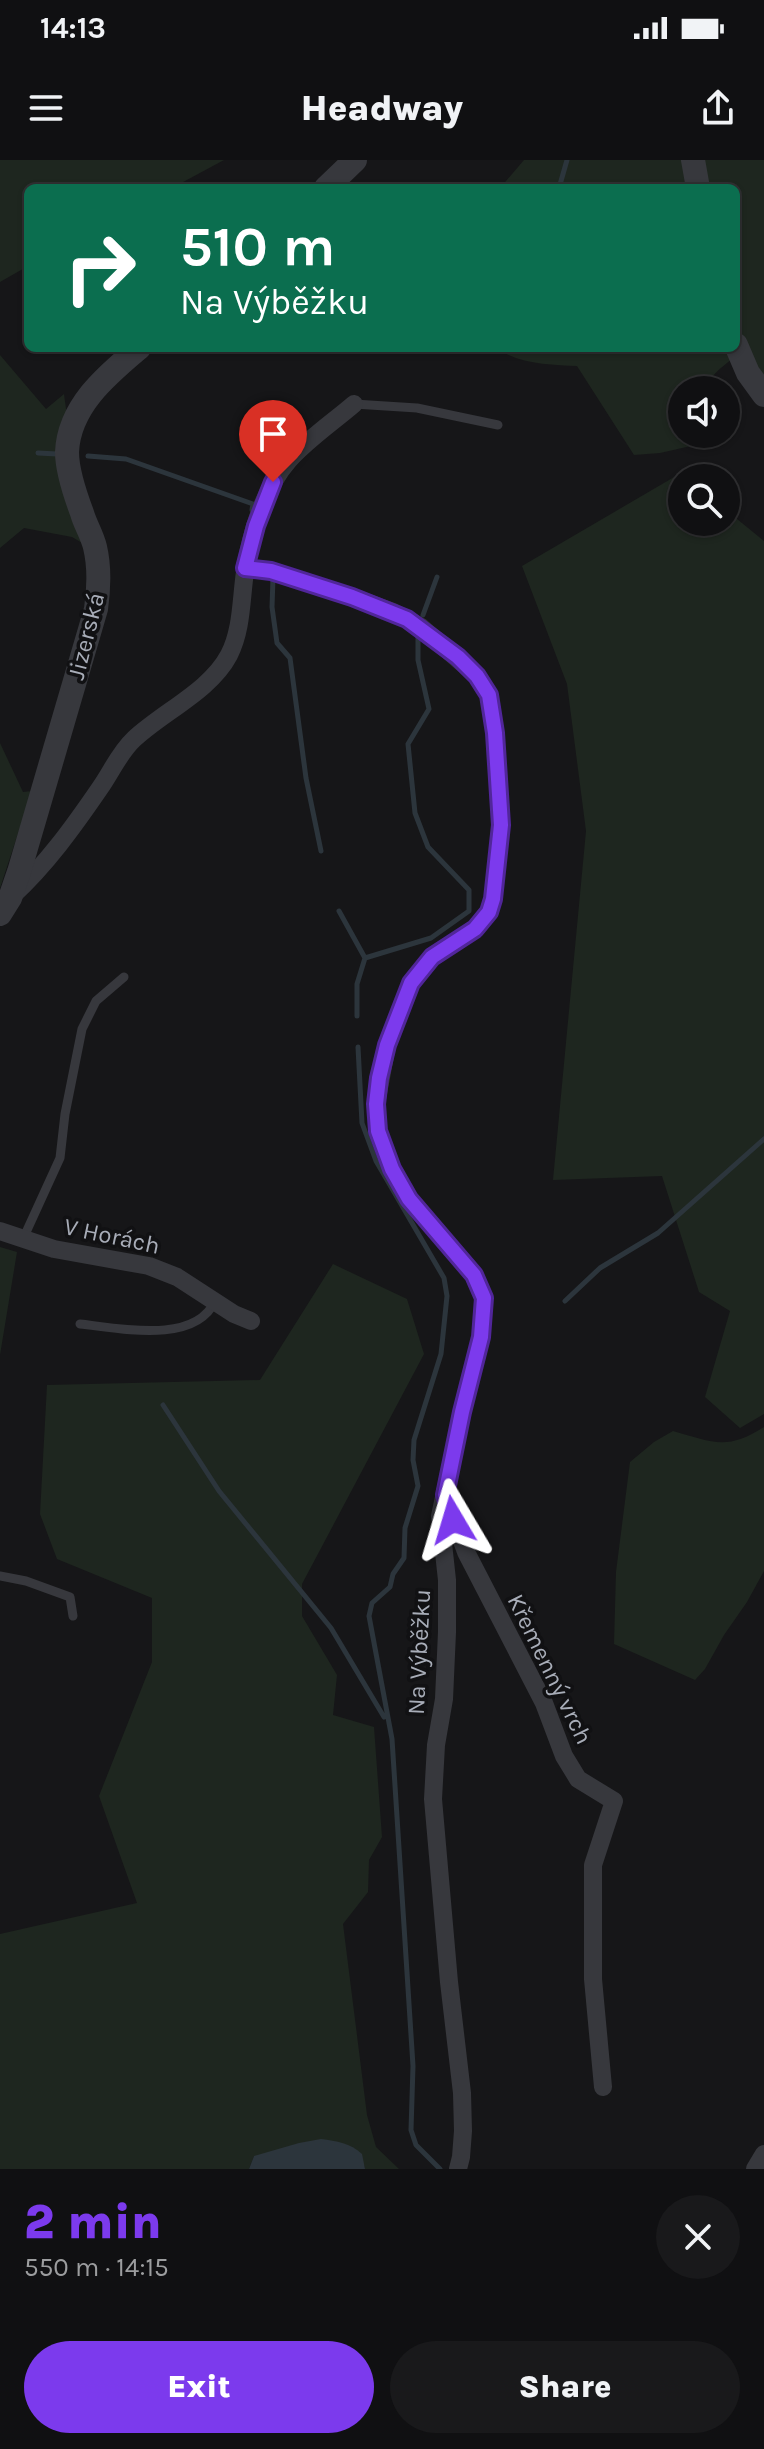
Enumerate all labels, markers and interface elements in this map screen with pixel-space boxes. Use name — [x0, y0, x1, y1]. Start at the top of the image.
text: 14:13 — [40, 10, 106, 46]
icon: menu — [24, 86, 68, 130]
icon: share — [696, 86, 740, 130]
text: Headway — [301, 87, 463, 129]
text: 510 m — [180, 214, 335, 279]
icon: right — [48, 216, 152, 320]
text: Na Výběžku — [180, 281, 369, 323]
map controls — [668, 376, 740, 536]
button: sound — [668, 376, 740, 448]
pin — [239, 400, 307, 482]
icon: arrive — [251, 412, 295, 456]
button: search — [668, 464, 740, 536]
street label: Jizerská — [62, 590, 110, 682]
street label: V Horách — [62, 1212, 162, 1260]
position arrow — [411, 1478, 495, 1562]
street label: Na Výběžku — [402, 1588, 436, 1716]
street label: Křemenný vrch — [502, 1589, 598, 1749]
text: 2 min — [24, 2194, 162, 2250]
button: close — [656, 2195, 740, 2279]
text: 550 m · 14:15 — [24, 2252, 169, 2283]
button: Exit — [24, 2341, 374, 2433]
button: Share — [390, 2341, 740, 2433]

